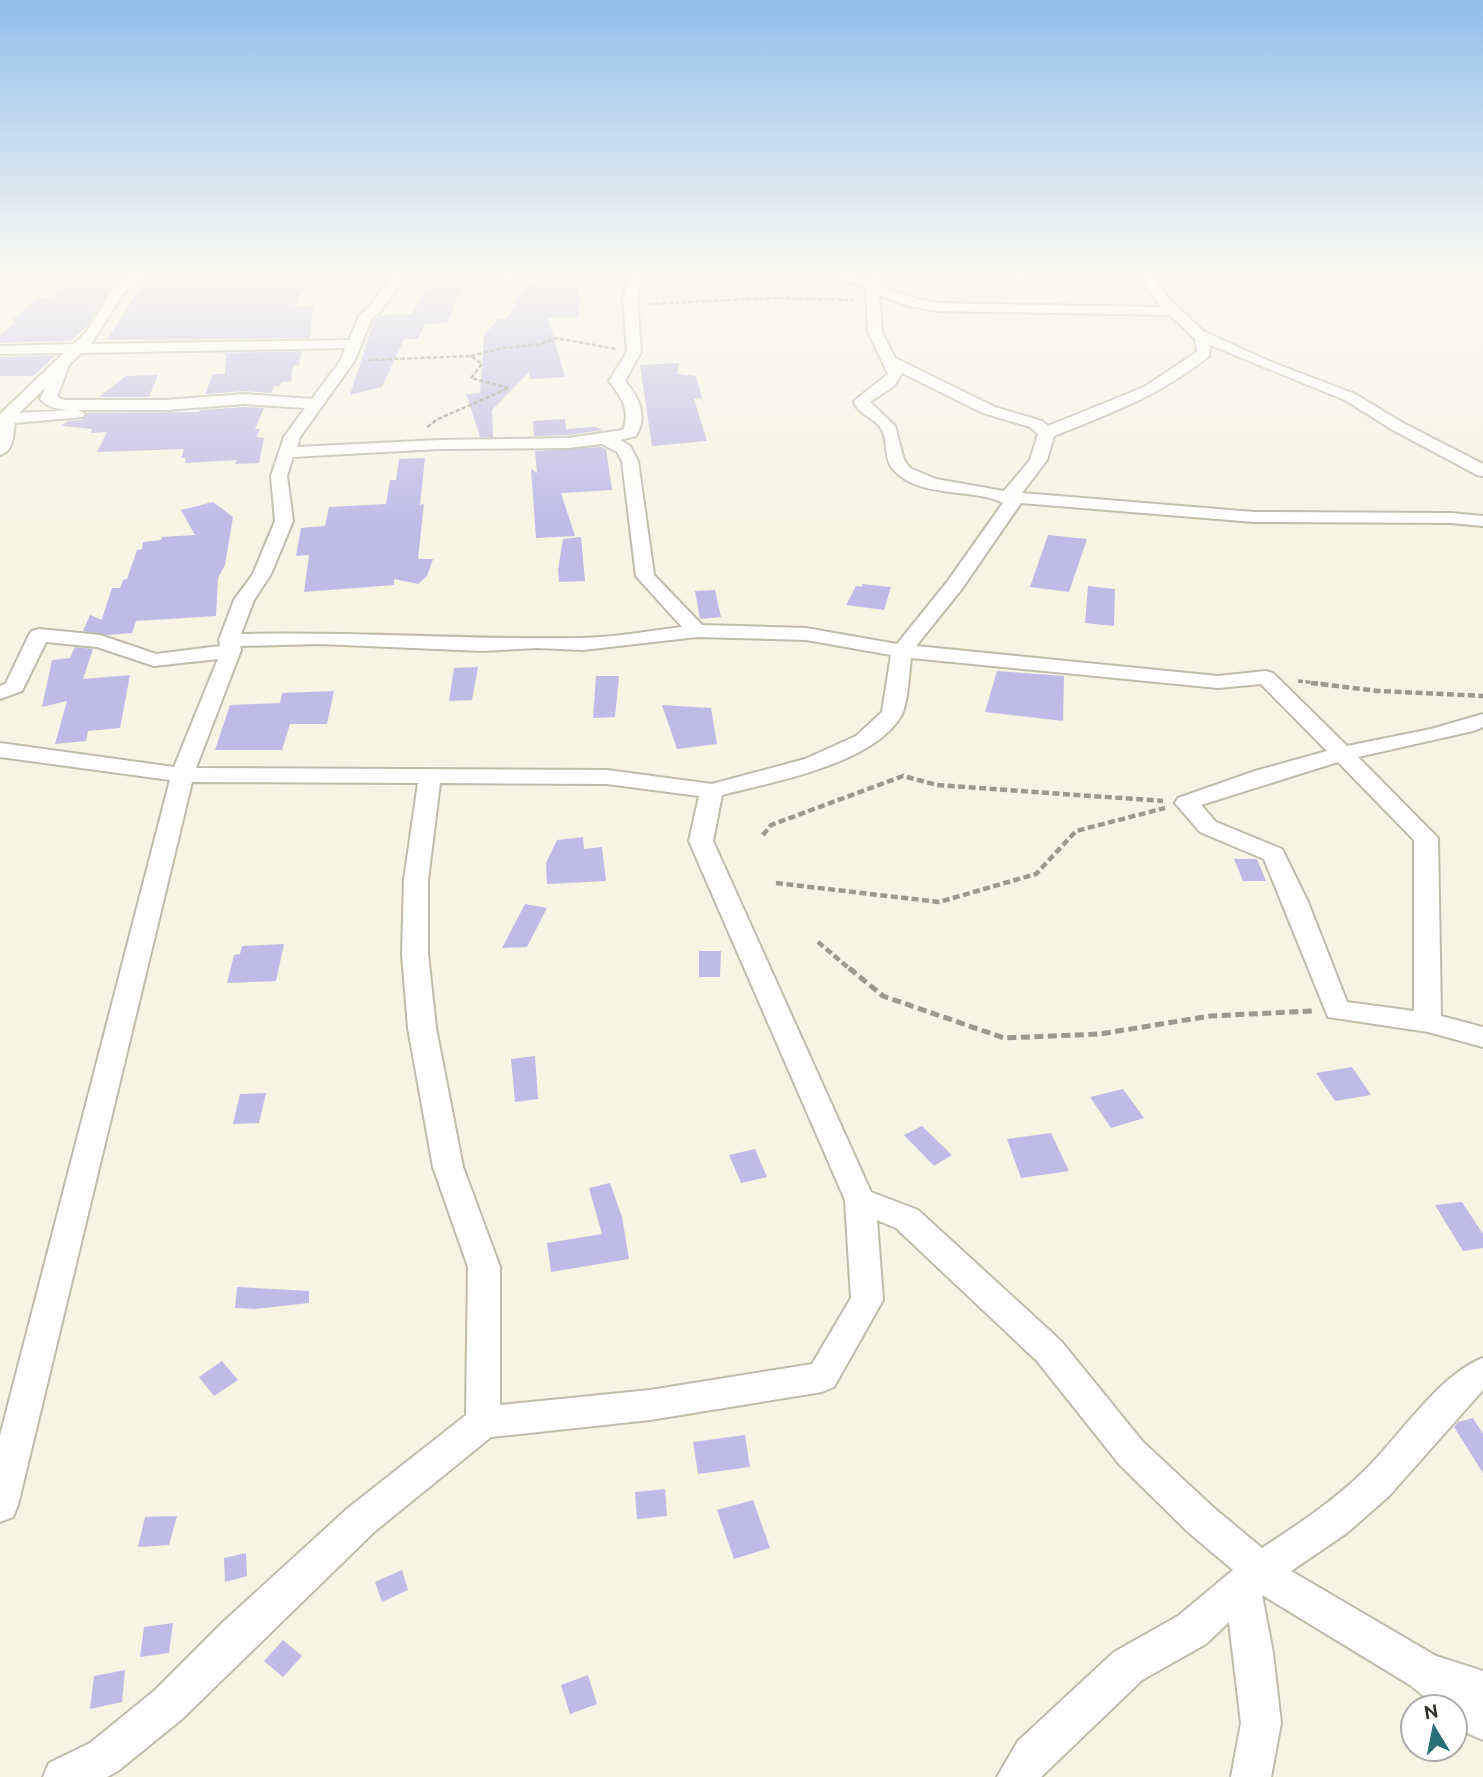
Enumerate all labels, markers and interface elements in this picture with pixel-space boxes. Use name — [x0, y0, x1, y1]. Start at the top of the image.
north arrow — [1399, 1693, 1469, 1763]
text: N — [1422, 1699, 1440, 1723]

